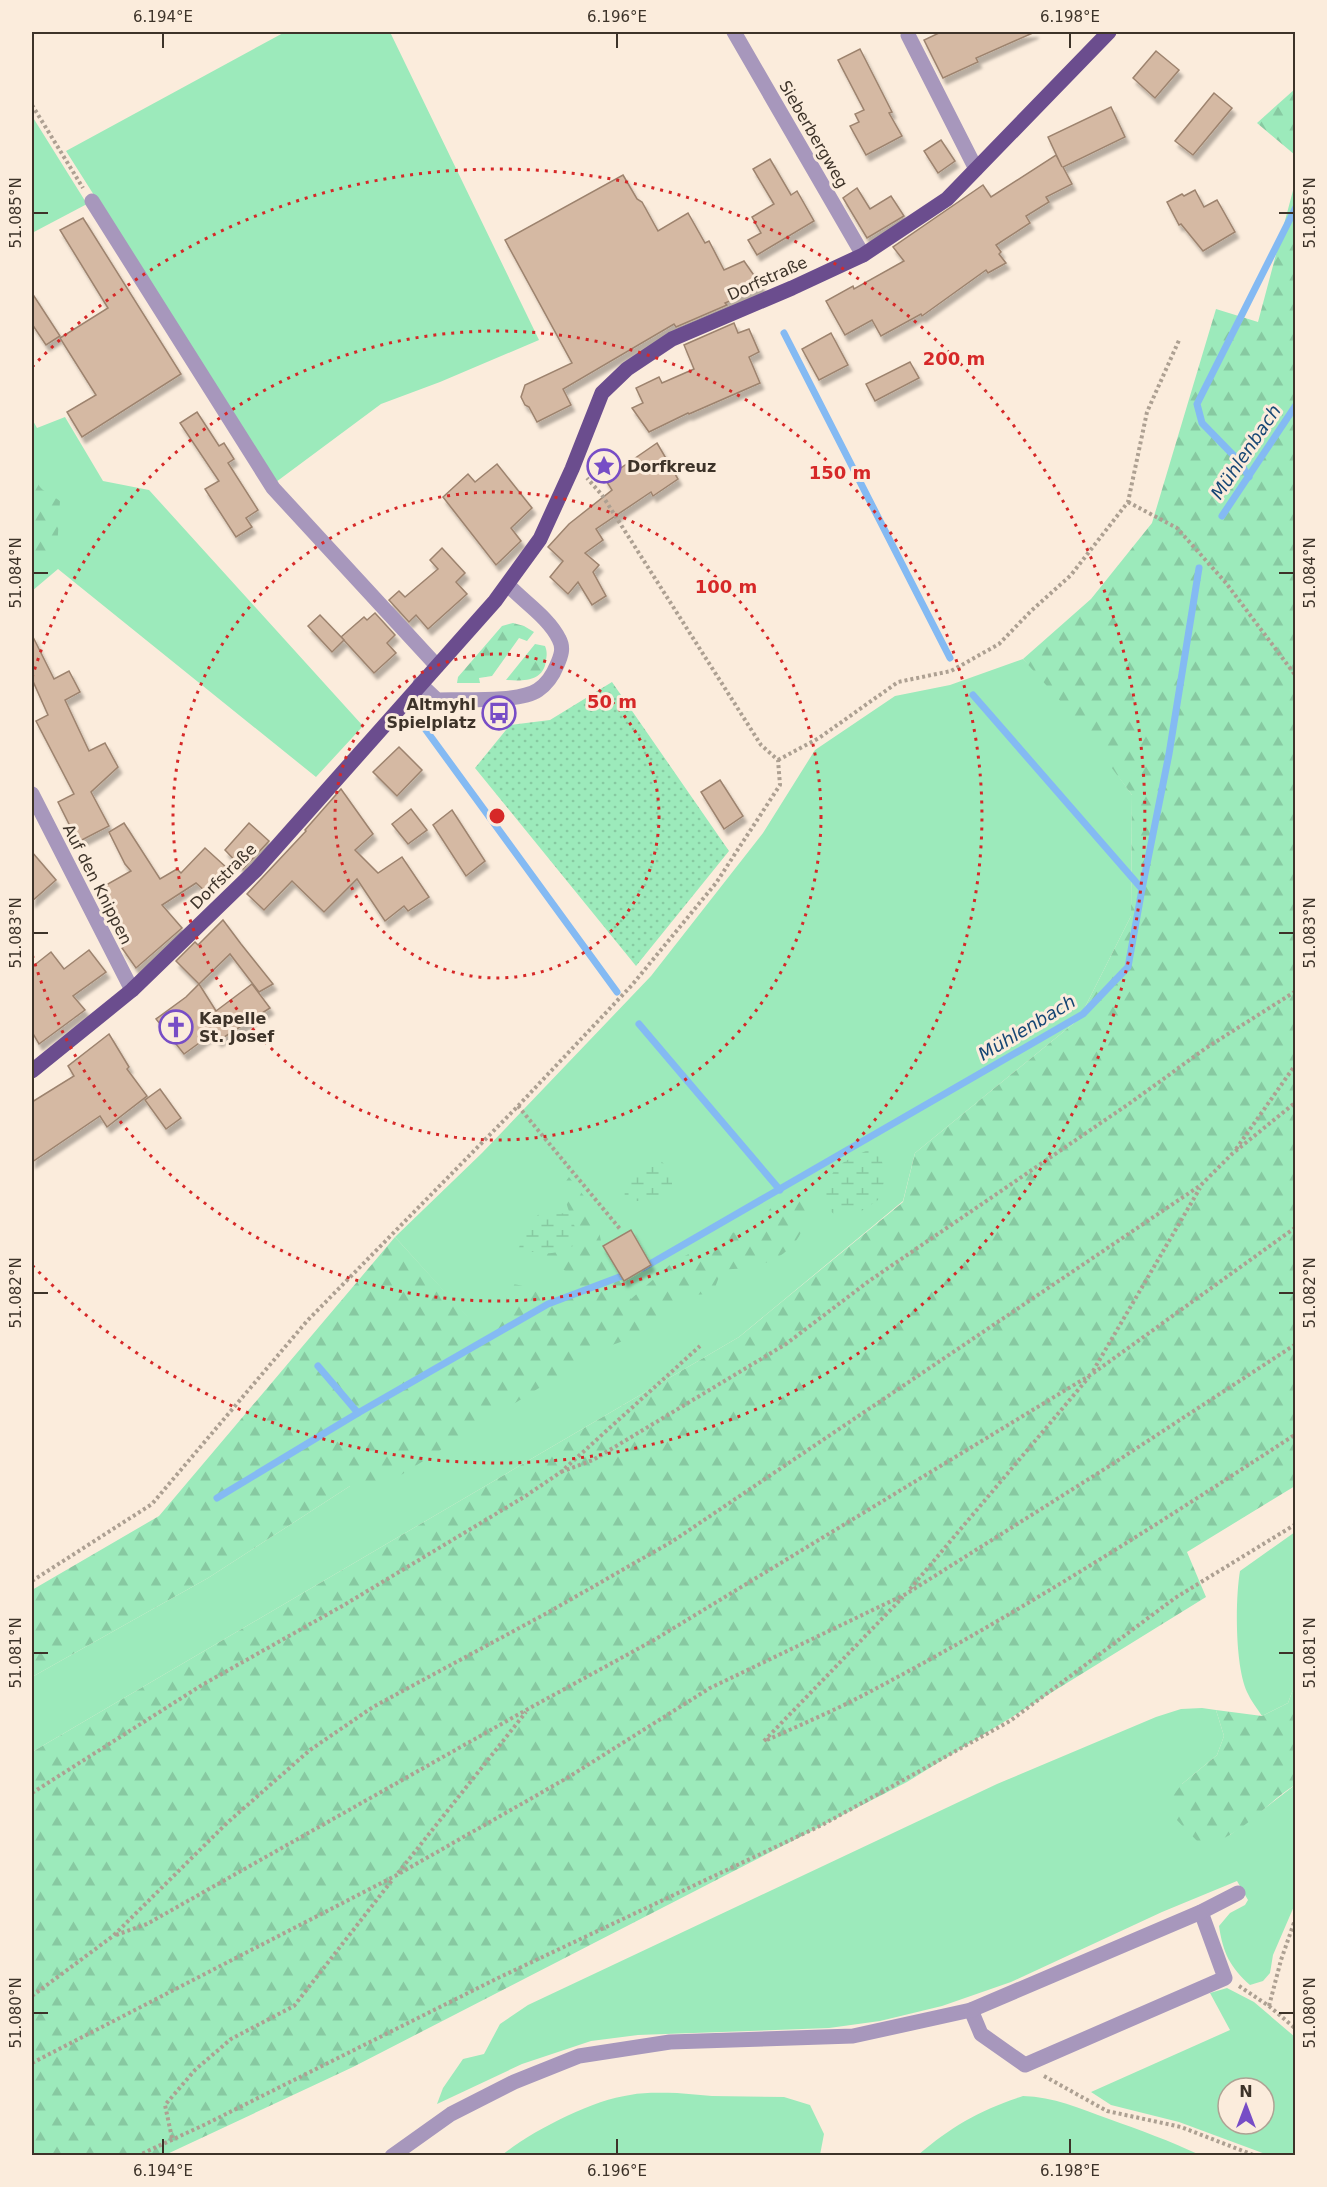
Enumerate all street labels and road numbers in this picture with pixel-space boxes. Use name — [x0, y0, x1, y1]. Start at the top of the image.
street label: Sieberbergweg — [775, 77, 852, 191]
street label: Dorfstraße — [724, 252, 810, 304]
street label: Auf den Knippen — [59, 821, 136, 948]
street label: Dorfstraße — [187, 840, 260, 913]

